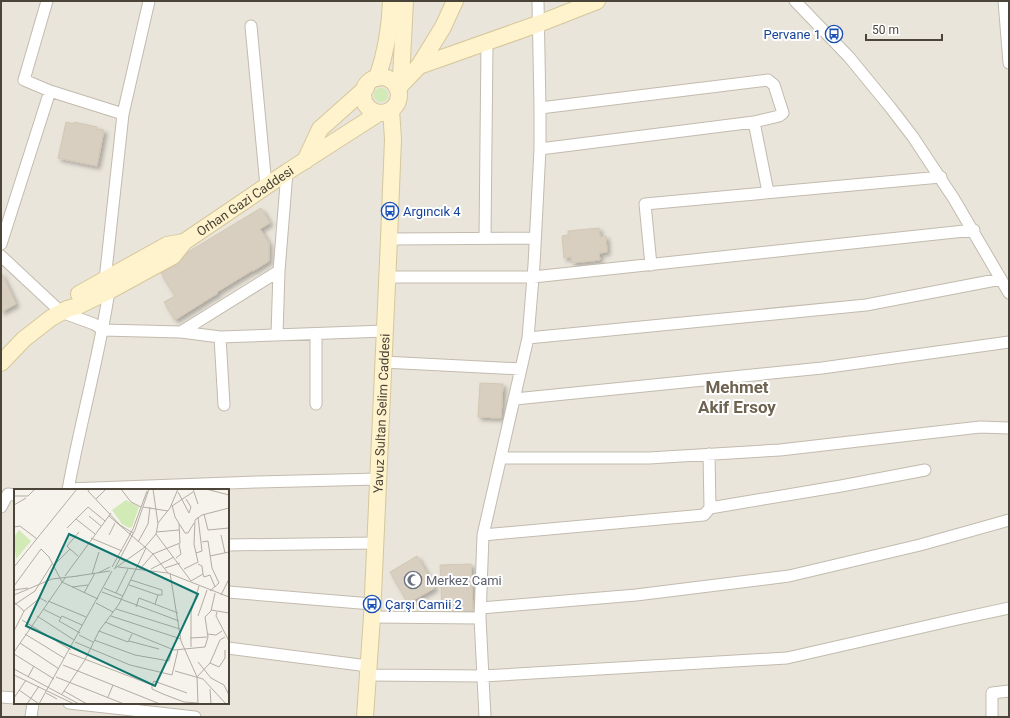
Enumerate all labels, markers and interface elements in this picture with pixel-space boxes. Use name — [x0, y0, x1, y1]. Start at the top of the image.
scale bar — [866, 16, 942, 42]
text: 50 m — [872, 23, 899, 37]
bus stop icon: Pervane 1 — [824, 24, 844, 44]
place label: Pervane 1 — [764, 27, 821, 42]
street label: Orhan Gazi Caddesi — [194, 163, 296, 239]
bus stop icon: Argıncık 4 — [380, 201, 400, 221]
place label: Argıncık 4 — [403, 204, 461, 219]
street label: Yavuz Sultan Selim Caddesi — [371, 333, 393, 494]
district label: Mehmet Akif Ersoy — [698, 377, 776, 417]
inset map — [14, 489, 229, 704]
mosque icon: Merkez Cami — [403, 570, 423, 590]
place label: Merkez Cami — [426, 573, 502, 588]
bus stop icon: Çarşı Camii 2 — [362, 594, 382, 614]
place label: Çarşı Camii 2 — [385, 597, 462, 612]

